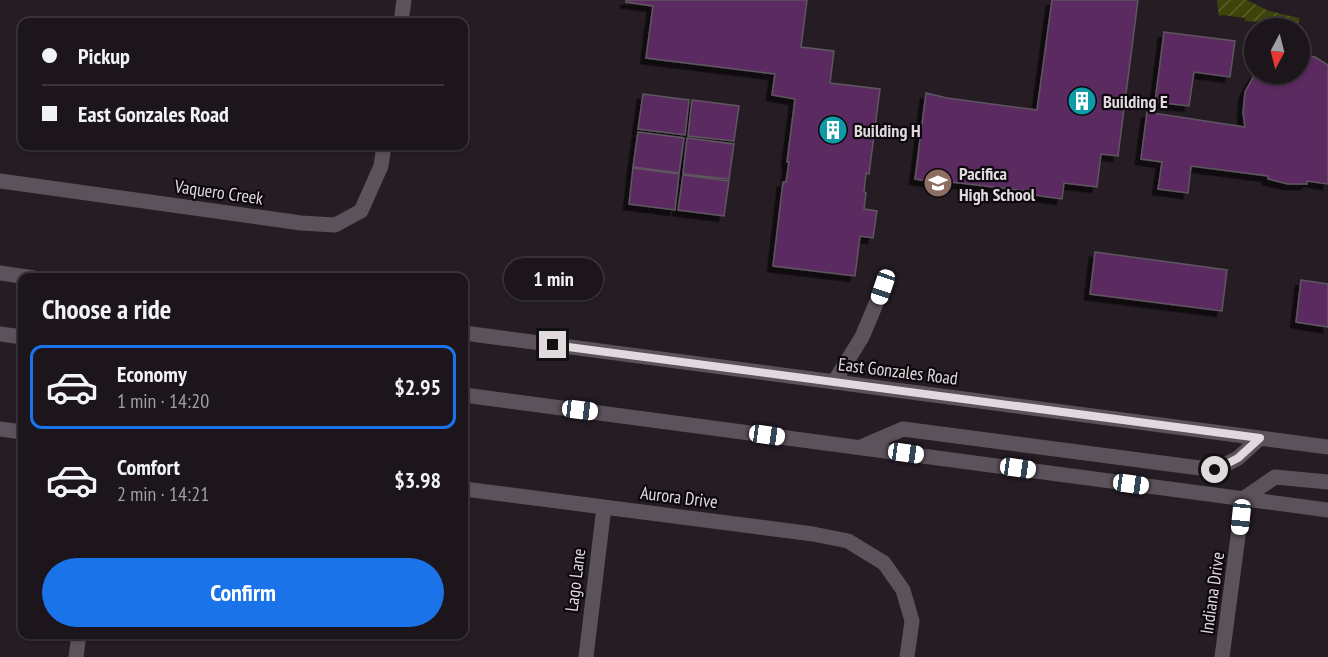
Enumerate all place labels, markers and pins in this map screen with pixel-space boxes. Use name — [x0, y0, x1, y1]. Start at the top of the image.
building icon: Building E — [1066, 85, 1098, 117]
place label: Building E — [1103, 90, 1168, 113]
building icon: Building H — [817, 114, 849, 146]
place label: Building H — [854, 119, 921, 142]
place label: Pacifica High School — [959, 162, 1036, 206]
school or university icon: Pacifica High School — [922, 167, 954, 199]

